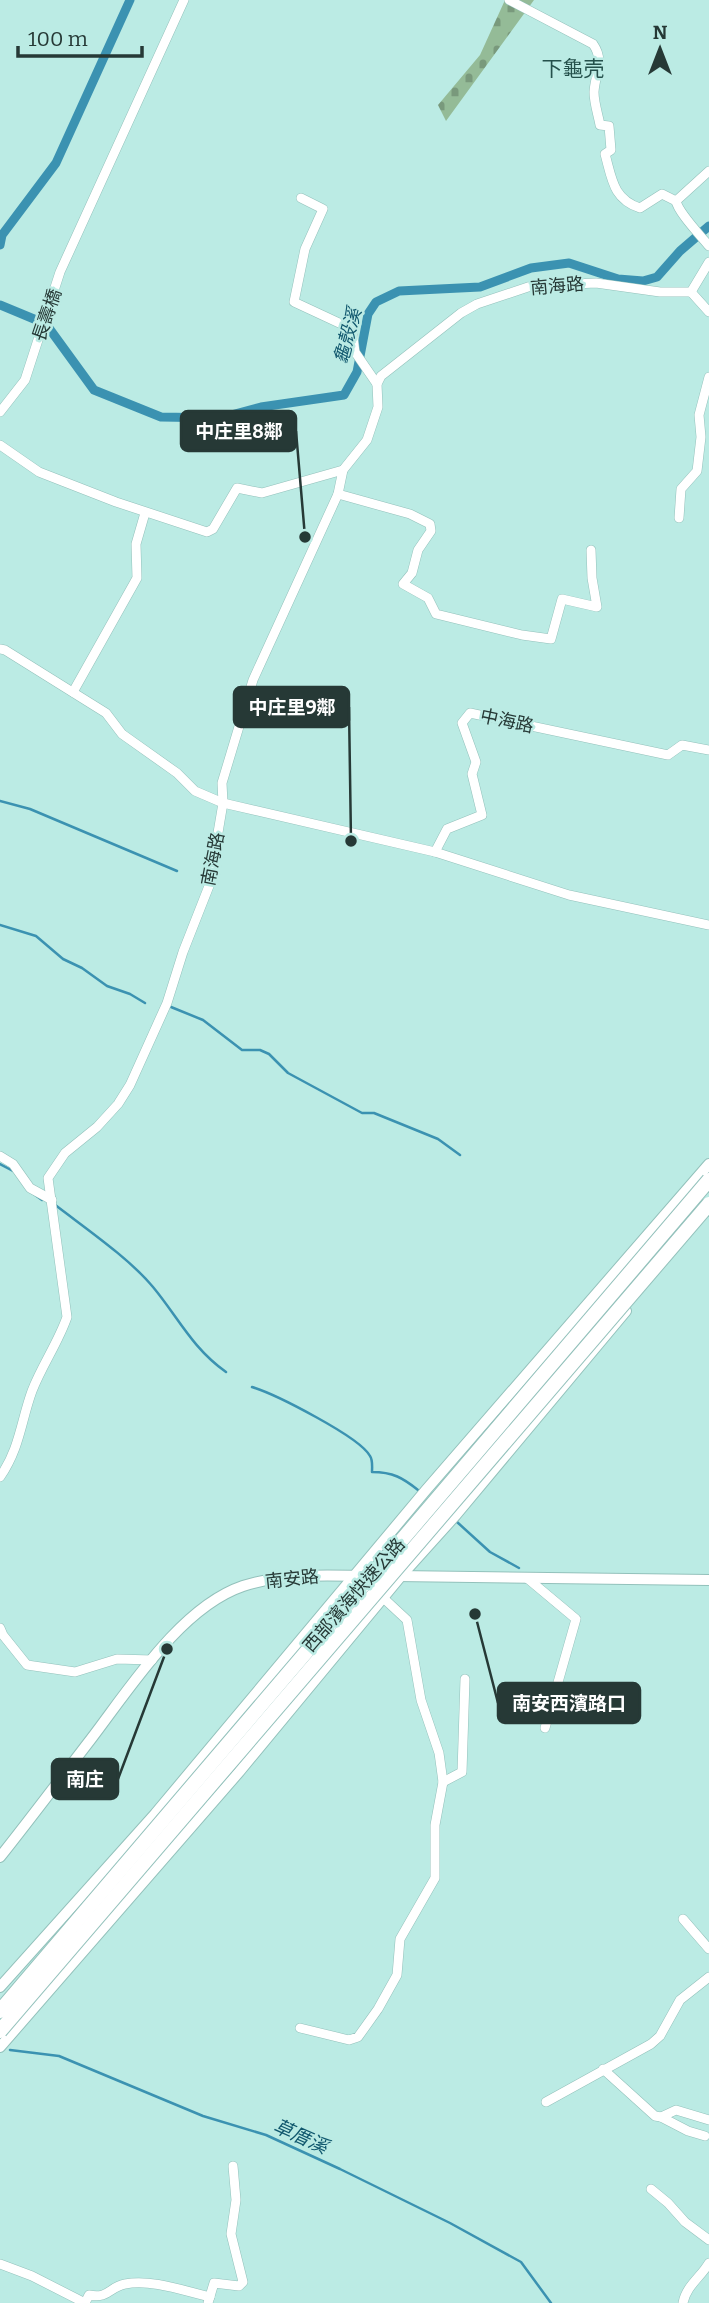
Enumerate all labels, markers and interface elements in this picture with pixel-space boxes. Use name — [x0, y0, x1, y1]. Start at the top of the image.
scale bar — [18, 14, 142, 58]
north arrow — [625, 14, 695, 84]
text: N — [653, 21, 668, 44]
text: 100 m — [28, 26, 88, 52]
district label: 下龜壳 — [542, 56, 605, 82]
street label: 南海路 — [529, 273, 585, 299]
street label: 長壽橋 — [28, 286, 66, 344]
water label: 龜殼溪 — [329, 303, 367, 367]
callout: 中庄里8鄰 — [181, 411, 296, 451]
text: 中庄里8鄰 — [195, 420, 283, 443]
callout: 中庄里9鄰 — [234, 687, 349, 727]
text: 中庄里9鄰 — [248, 696, 336, 719]
street label: 中海路 — [478, 705, 536, 737]
street label: 南海路 — [197, 830, 229, 888]
street label: 西部濱海快速公路 — [298, 1533, 410, 1657]
street label: 南安路 — [264, 1565, 320, 1593]
callout: 南安西濱路口 — [498, 1683, 640, 1723]
text: 南安西濱路口 — [512, 1692, 626, 1715]
callout: 南庄 — [52, 1759, 118, 1799]
text: 南庄 — [66, 1768, 104, 1791]
water label: 草厝溪 — [270, 2114, 334, 2160]

